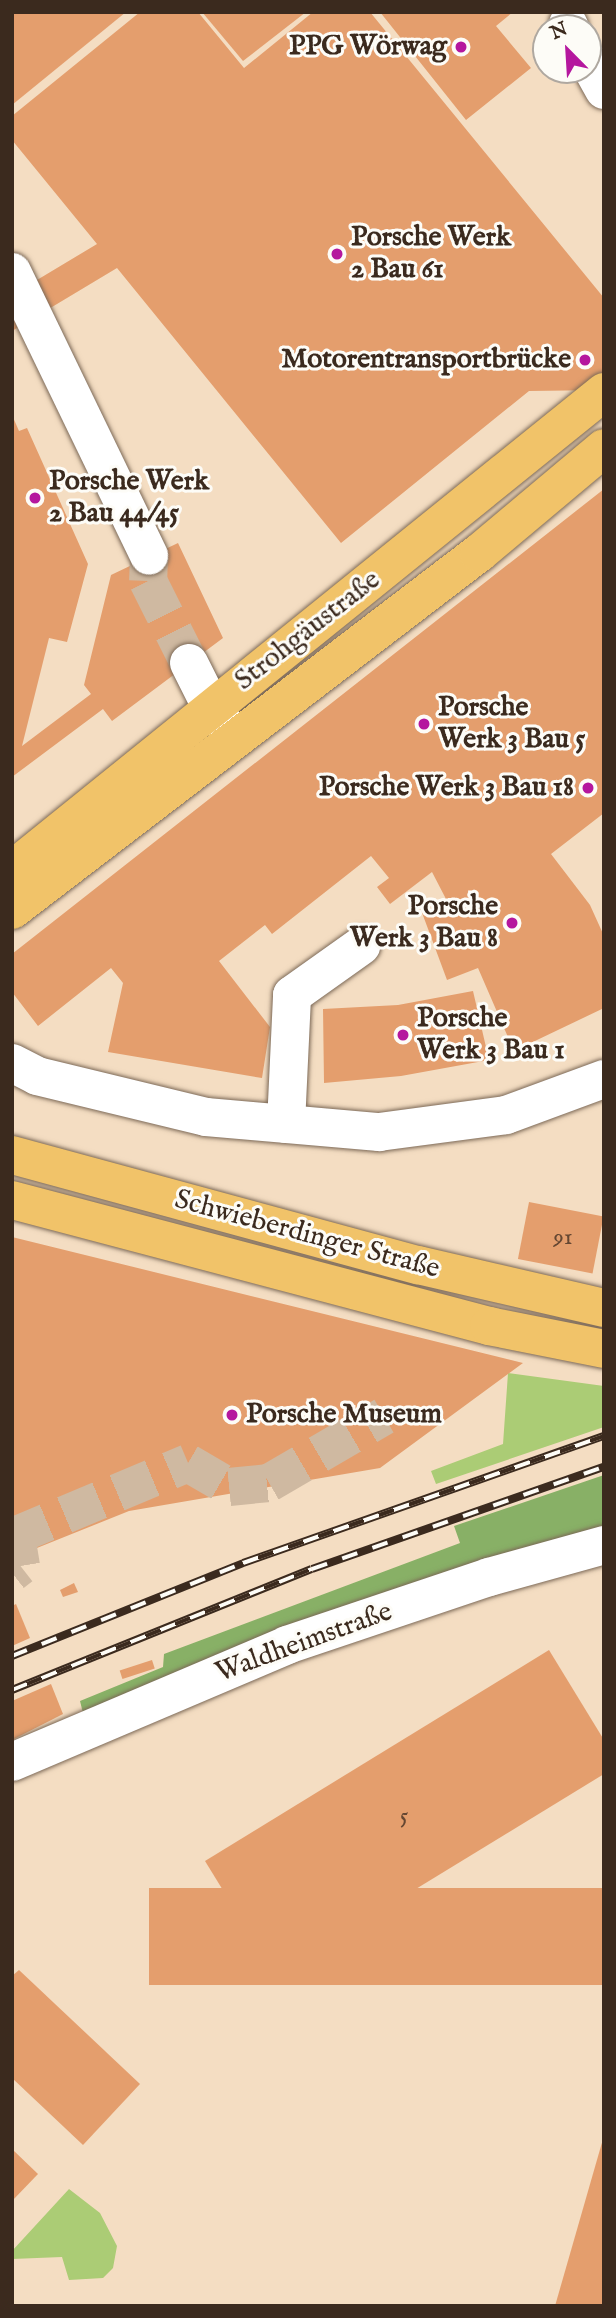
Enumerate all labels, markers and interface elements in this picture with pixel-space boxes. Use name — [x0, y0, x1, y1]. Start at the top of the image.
north arrow — [532, 14, 602, 84]
text: N — [547, 17, 572, 46]
place label: PPG Wörwag — [289, 30, 447, 64]
marker: PPG Wörwag — [453, 39, 469, 55]
place label: Porsche Werk 2 Bau 61 — [351, 221, 511, 287]
marker: Porsche Werk 2 Bau 61 — [329, 246, 345, 262]
place label: Motorentransportbrücke — [281, 343, 571, 377]
marker: Motorentransportbrücke — [577, 352, 593, 368]
place label: Porsche Werk 2 Bau 44/45 — [49, 465, 209, 531]
marker: Porsche Werk 2 Bau 44/45 — [27, 490, 43, 506]
street label: Strohgäustraße — [229, 564, 387, 698]
place label: Porsche Werk 3 Bau 5 — [438, 691, 585, 757]
marker: Porsche Werk 3 Bau 5 — [416, 716, 432, 732]
place label: Porsche Werk 3 Bau 18 — [319, 771, 574, 805]
marker: Porsche Werk 3 Bau 18 — [580, 780, 596, 796]
place label: Porsche Werk 3 Bau 8 — [350, 890, 498, 956]
marker: Porsche Werk 3 Bau 8 — [504, 915, 520, 931]
place label: Porsche Werk 3 Bau 1 — [417, 1002, 565, 1068]
marker: Porsche Werk 3 Bau 1 — [395, 1027, 411, 1043]
street label: Schwieberdinger Straße — [171, 1183, 443, 1287]
house number: 91 — [553, 1224, 573, 1252]
place label: Porsche Museum — [246, 1398, 442, 1432]
marker: Porsche Museum — [224, 1407, 240, 1423]
street label: Waldheimstraße — [211, 1595, 397, 1691]
house number: 5 — [400, 1803, 408, 1831]

